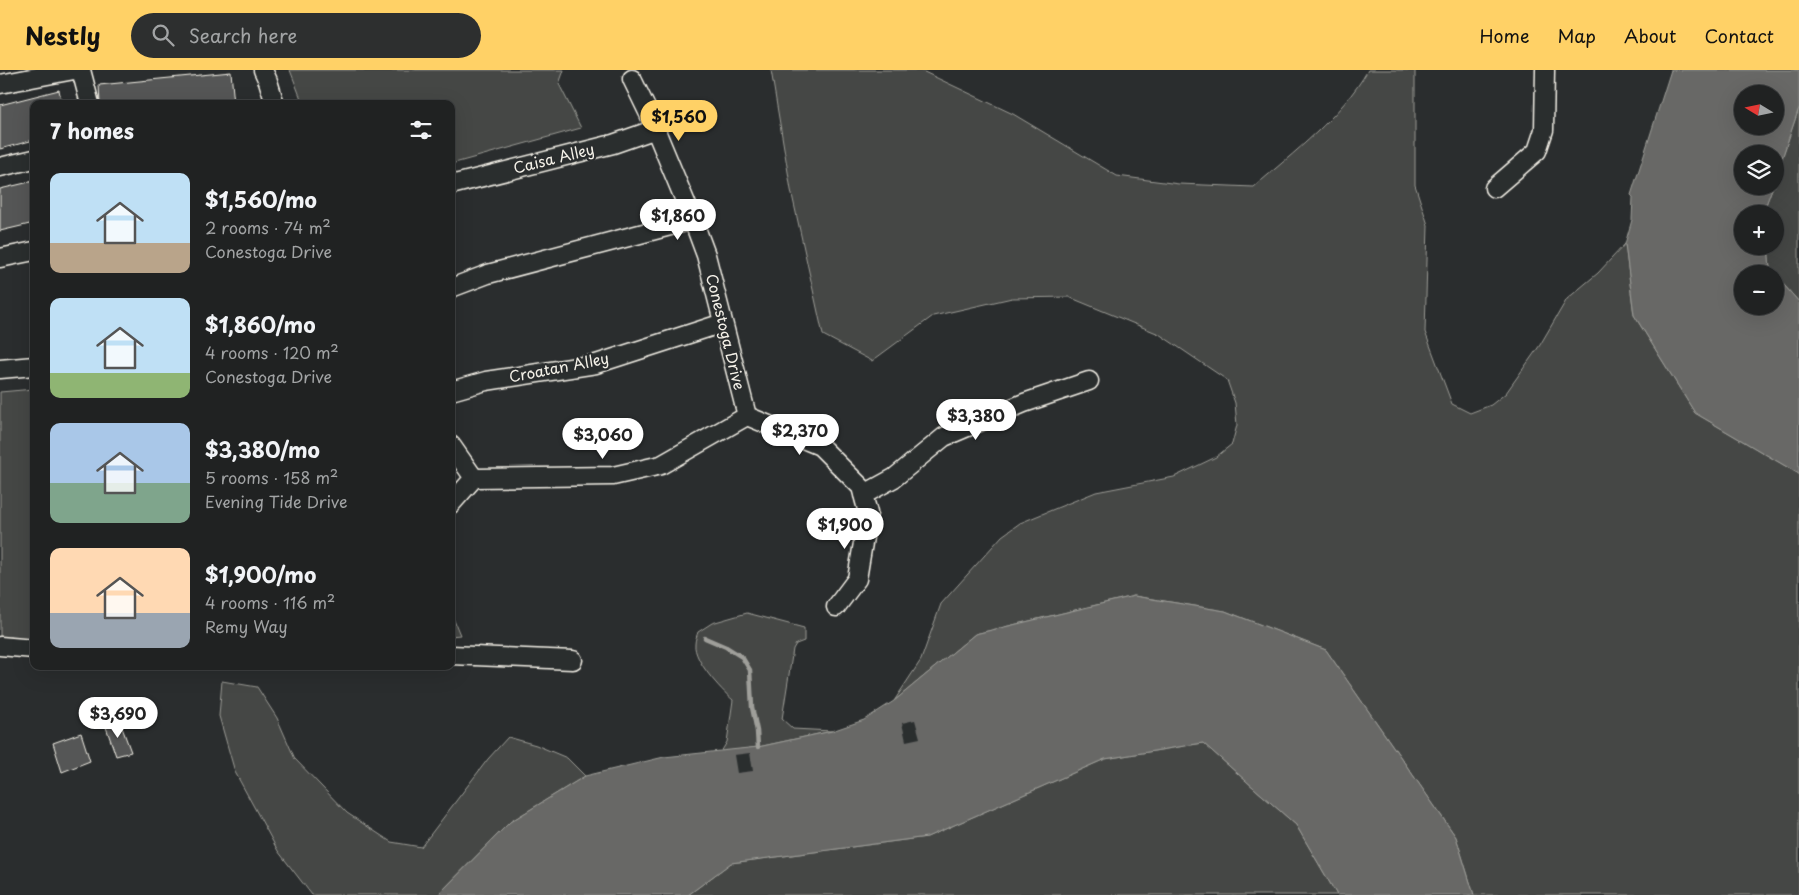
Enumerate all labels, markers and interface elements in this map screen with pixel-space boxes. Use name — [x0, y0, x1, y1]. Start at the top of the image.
search box — [131, 13, 481, 58]
text: Nestly — [25, 17, 101, 53]
icon: search — [149, 21, 177, 49]
text: Search here — [189, 21, 297, 49]
text: Home — [1479, 22, 1529, 49]
text: Map — [1557, 22, 1596, 49]
text: About — [1624, 22, 1676, 49]
text: Contact — [1704, 22, 1774, 49]
north arrow — [1734, 85, 1784, 135]
map controls — [1734, 85, 1784, 315]
pin: $1,560 — [638, 100, 720, 142]
text: $1,560 — [651, 104, 707, 128]
text: 7 homes — [50, 114, 134, 146]
icon: filters — [407, 116, 435, 144]
street label: Caisa Alley — [511, 136, 597, 179]
button: layers — [1734, 145, 1784, 195]
text: $1,560/mo — [205, 183, 317, 215]
icon: home — [90, 193, 150, 253]
pin: $1,860 — [637, 198, 719, 241]
text: $1,860 — [651, 203, 705, 227]
button: + — [1734, 205, 1784, 255]
text: 2 rooms · 74 m² — [205, 215, 331, 239]
text: Conestoga Drive — [205, 239, 332, 263]
button: − — [1734, 265, 1784, 315]
street label: Conestoga Drive — [701, 271, 752, 392]
text: $1,860/mo — [205, 308, 316, 340]
icon: home — [90, 318, 150, 378]
text: 4 rooms · 120 m² — [205, 340, 339, 364]
street label: Croatan Alley — [507, 346, 611, 387]
text: Conestoga Drive — [205, 364, 332, 388]
pin: $3,380 — [935, 398, 1017, 441]
text: $3,380 — [947, 403, 1005, 427]
pin: $2,370 — [759, 414, 841, 456]
pin: $3,060 — [562, 418, 644, 460]
text: $2,370 — [772, 418, 828, 442]
text: $3,060 — [573, 422, 633, 446]
text: $3,380/mo — [205, 433, 320, 465]
icon: home — [90, 443, 150, 503]
text: 5 rooms · 158 m² — [205, 465, 338, 489]
text: Evening Tide Drive — [205, 489, 347, 513]
pin: $1,900 — [804, 508, 886, 550]
text: $1,900 — [818, 512, 872, 536]
text: $1,900/mo — [205, 558, 316, 590]
icon: home — [90, 568, 150, 628]
text: 4 rooms · 116 m² — [205, 590, 335, 614]
text: Remy Way — [205, 614, 288, 638]
pin: $3,690 — [77, 696, 159, 739]
text: $3,690 — [90, 701, 146, 725]

